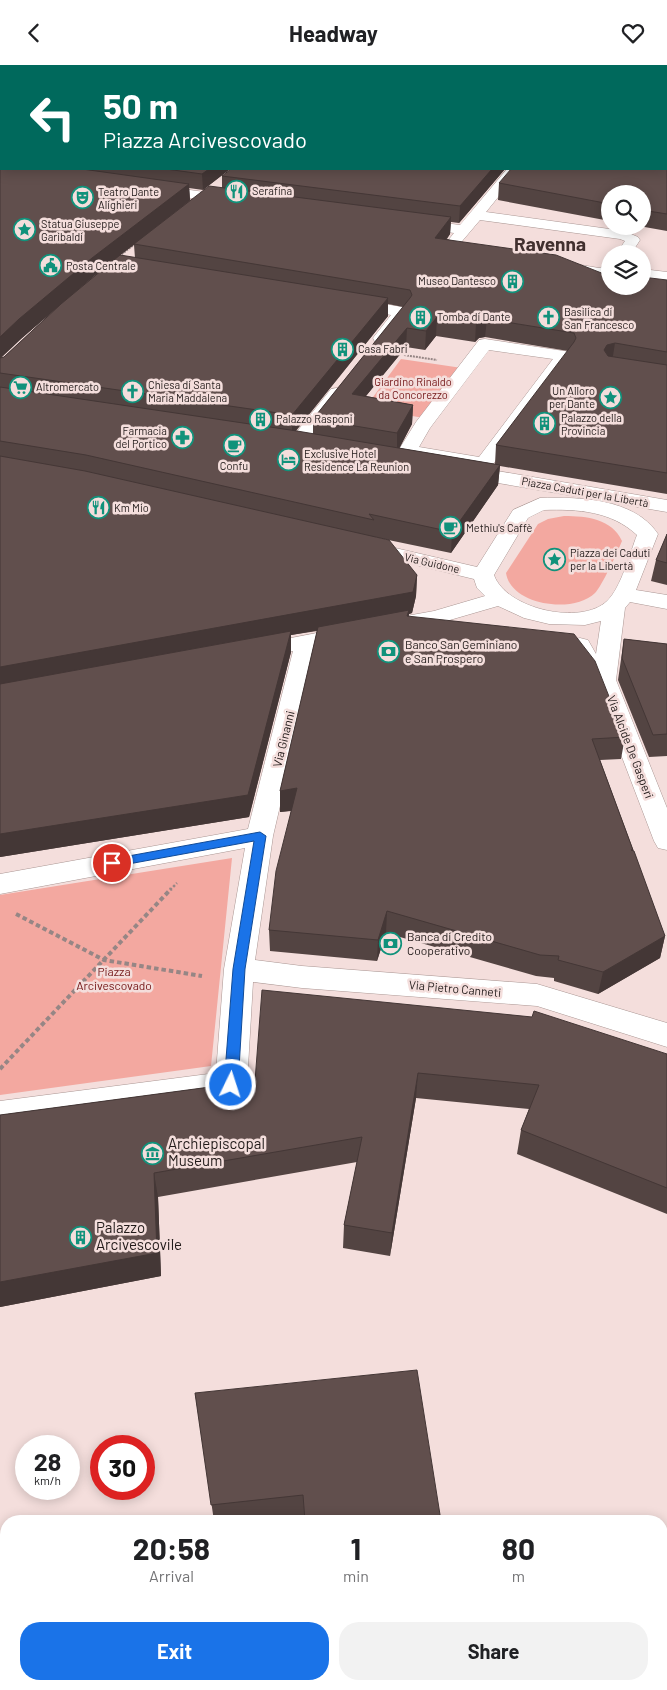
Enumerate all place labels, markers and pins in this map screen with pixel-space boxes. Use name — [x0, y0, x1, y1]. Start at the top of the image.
restaurant icon: Serafina — [224, 179, 248, 203]
place label: Serafina — [252, 184, 292, 197]
place label: Teatro Dante Alighieri — [98, 185, 159, 211]
theatre icon: Teatro Dante Alighieri — [70, 186, 94, 210]
place label: Statua Giuseppe Garibaldi — [41, 217, 119, 243]
place icon: Statua Giuseppe Garibaldi — [13, 218, 37, 242]
public building icon: Posta Centrale — [38, 254, 62, 278]
place label: Posta Centrale — [66, 259, 136, 272]
building icon: Museo Dantesco — [500, 269, 524, 293]
place label: Museo Dantesco — [418, 274, 496, 287]
building icon: Tomba di Dante — [409, 305, 433, 329]
place label: Basilica di San Francesco — [564, 305, 634, 331]
church icon: Basilica di San Francesco — [536, 306, 560, 330]
place label: Tomba di Dante — [437, 310, 511, 323]
building icon: Casa Fabri — [330, 337, 354, 361]
place label: Casa Fabri — [358, 342, 408, 355]
supermarket icon: Altromercato — [8, 375, 32, 399]
place label: Chiesa di Santa Maria Maddalena — [148, 378, 227, 404]
church icon: Chiesa di Santa Maria Maddalena — [120, 379, 144, 403]
place label: Altromercato — [36, 380, 99, 393]
place label: Un Alloro per Dante — [549, 384, 595, 410]
place icon: Un Alloro per Dante — [599, 385, 623, 409]
building icon: Palazzo Rasponi — [248, 407, 272, 431]
place label: Palazzo della Provincia — [561, 411, 622, 437]
place label: Palazzo Rasponi — [276, 412, 353, 425]
building icon: Palazzo della Provincia — [533, 412, 557, 436]
place label: Farmacia del Portico — [115, 424, 167, 450]
pharmacy icon: Farmacia del Portico — [171, 425, 195, 449]
cafe icon: Confu — [222, 433, 246, 457]
place label: Exclusive Hotel Residence La Reunion — [304, 447, 409, 473]
hotel icon: Exclusive Hotel Residence La Reunion — [276, 448, 300, 472]
place label: Confu — [220, 459, 248, 472]
restaurant icon: Km Mio — [86, 496, 110, 520]
place label: Km Mio — [114, 501, 149, 514]
cafe icon: Methiu's Caffè — [438, 516, 462, 540]
place label: Methiu's Caffè — [466, 521, 532, 534]
place label: Piazza dei Caduti per la Libertà — [570, 546, 651, 572]
place icon: Piazza dei Caduti per la Libertà — [542, 547, 566, 571]
place label: Banco San Geminiano e San Prospero — [405, 637, 517, 665]
bank icon: Banco San Geminiano e San Prospero — [377, 640, 401, 664]
pin — [91, 842, 133, 884]
place label: Banca di Credito Cooperativo — [407, 929, 492, 957]
bank icon: Banca di Credito Cooperativo — [379, 932, 403, 956]
place label: Archiepiscopal Museum — [168, 1134, 265, 1169]
museum icon: Archiepiscopal Museum — [140, 1141, 164, 1165]
place label: Palazzo Arcivescovile — [96, 1218, 182, 1253]
building icon: Palazzo Arcivescovile — [68, 1225, 92, 1249]

